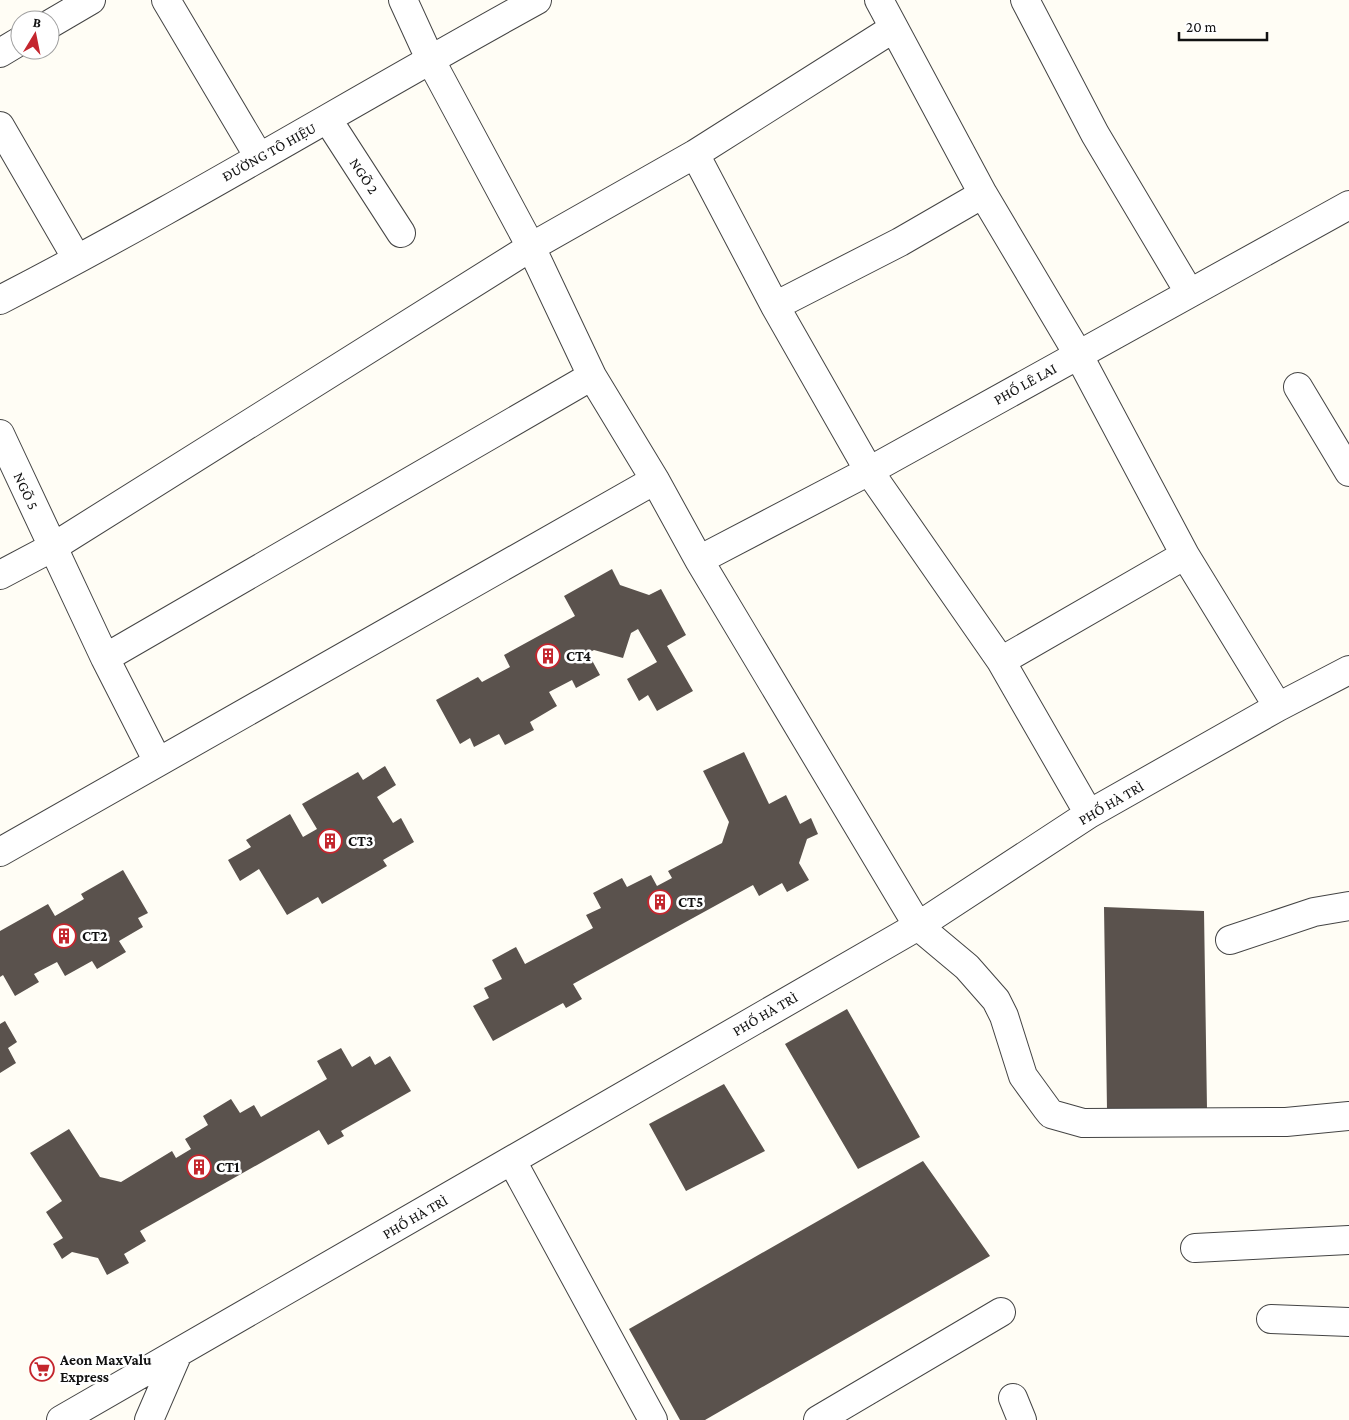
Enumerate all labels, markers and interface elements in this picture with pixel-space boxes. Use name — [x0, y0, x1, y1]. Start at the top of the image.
north arrow — [10, 10, 60, 60]
scale bar — [1179, 10, 1266, 42]
text: B — [32, 14, 43, 31]
text: 20 m — [1186, 19, 1217, 35]
street label: ĐƯỜNG TÔ HIỆU — [219, 119, 320, 185]
street label: NGÕ 2 — [347, 155, 381, 197]
street label: PHỐ LÊ LAI — [990, 358, 1059, 408]
street label: NGÕ 5 — [10, 470, 42, 512]
building icon: CT4 — [535, 643, 561, 669]
place label: CT4 — [566, 648, 591, 664]
street label: PHỐ HÀ TRÌ — [1075, 776, 1146, 828]
building icon: CT3 — [317, 828, 343, 854]
place label: CT3 — [348, 833, 373, 849]
building icon: CT5 — [647, 889, 673, 915]
place label: CT5 — [678, 894, 703, 910]
building icon: CT2 — [51, 923, 77, 949]
place label: CT2 — [82, 928, 108, 944]
street label: PHỐ HÀ TRÌ — [729, 987, 800, 1039]
building icon: CT1 — [186, 1154, 212, 1180]
place label: CT1 — [216, 1159, 240, 1175]
street label: PHỐ HÀ TRÌ — [379, 1190, 450, 1242]
place label: Aeon MaxValu Express — [59, 1352, 152, 1385]
supermarket icon: Aeon MaxValu Express — [29, 1356, 55, 1382]

